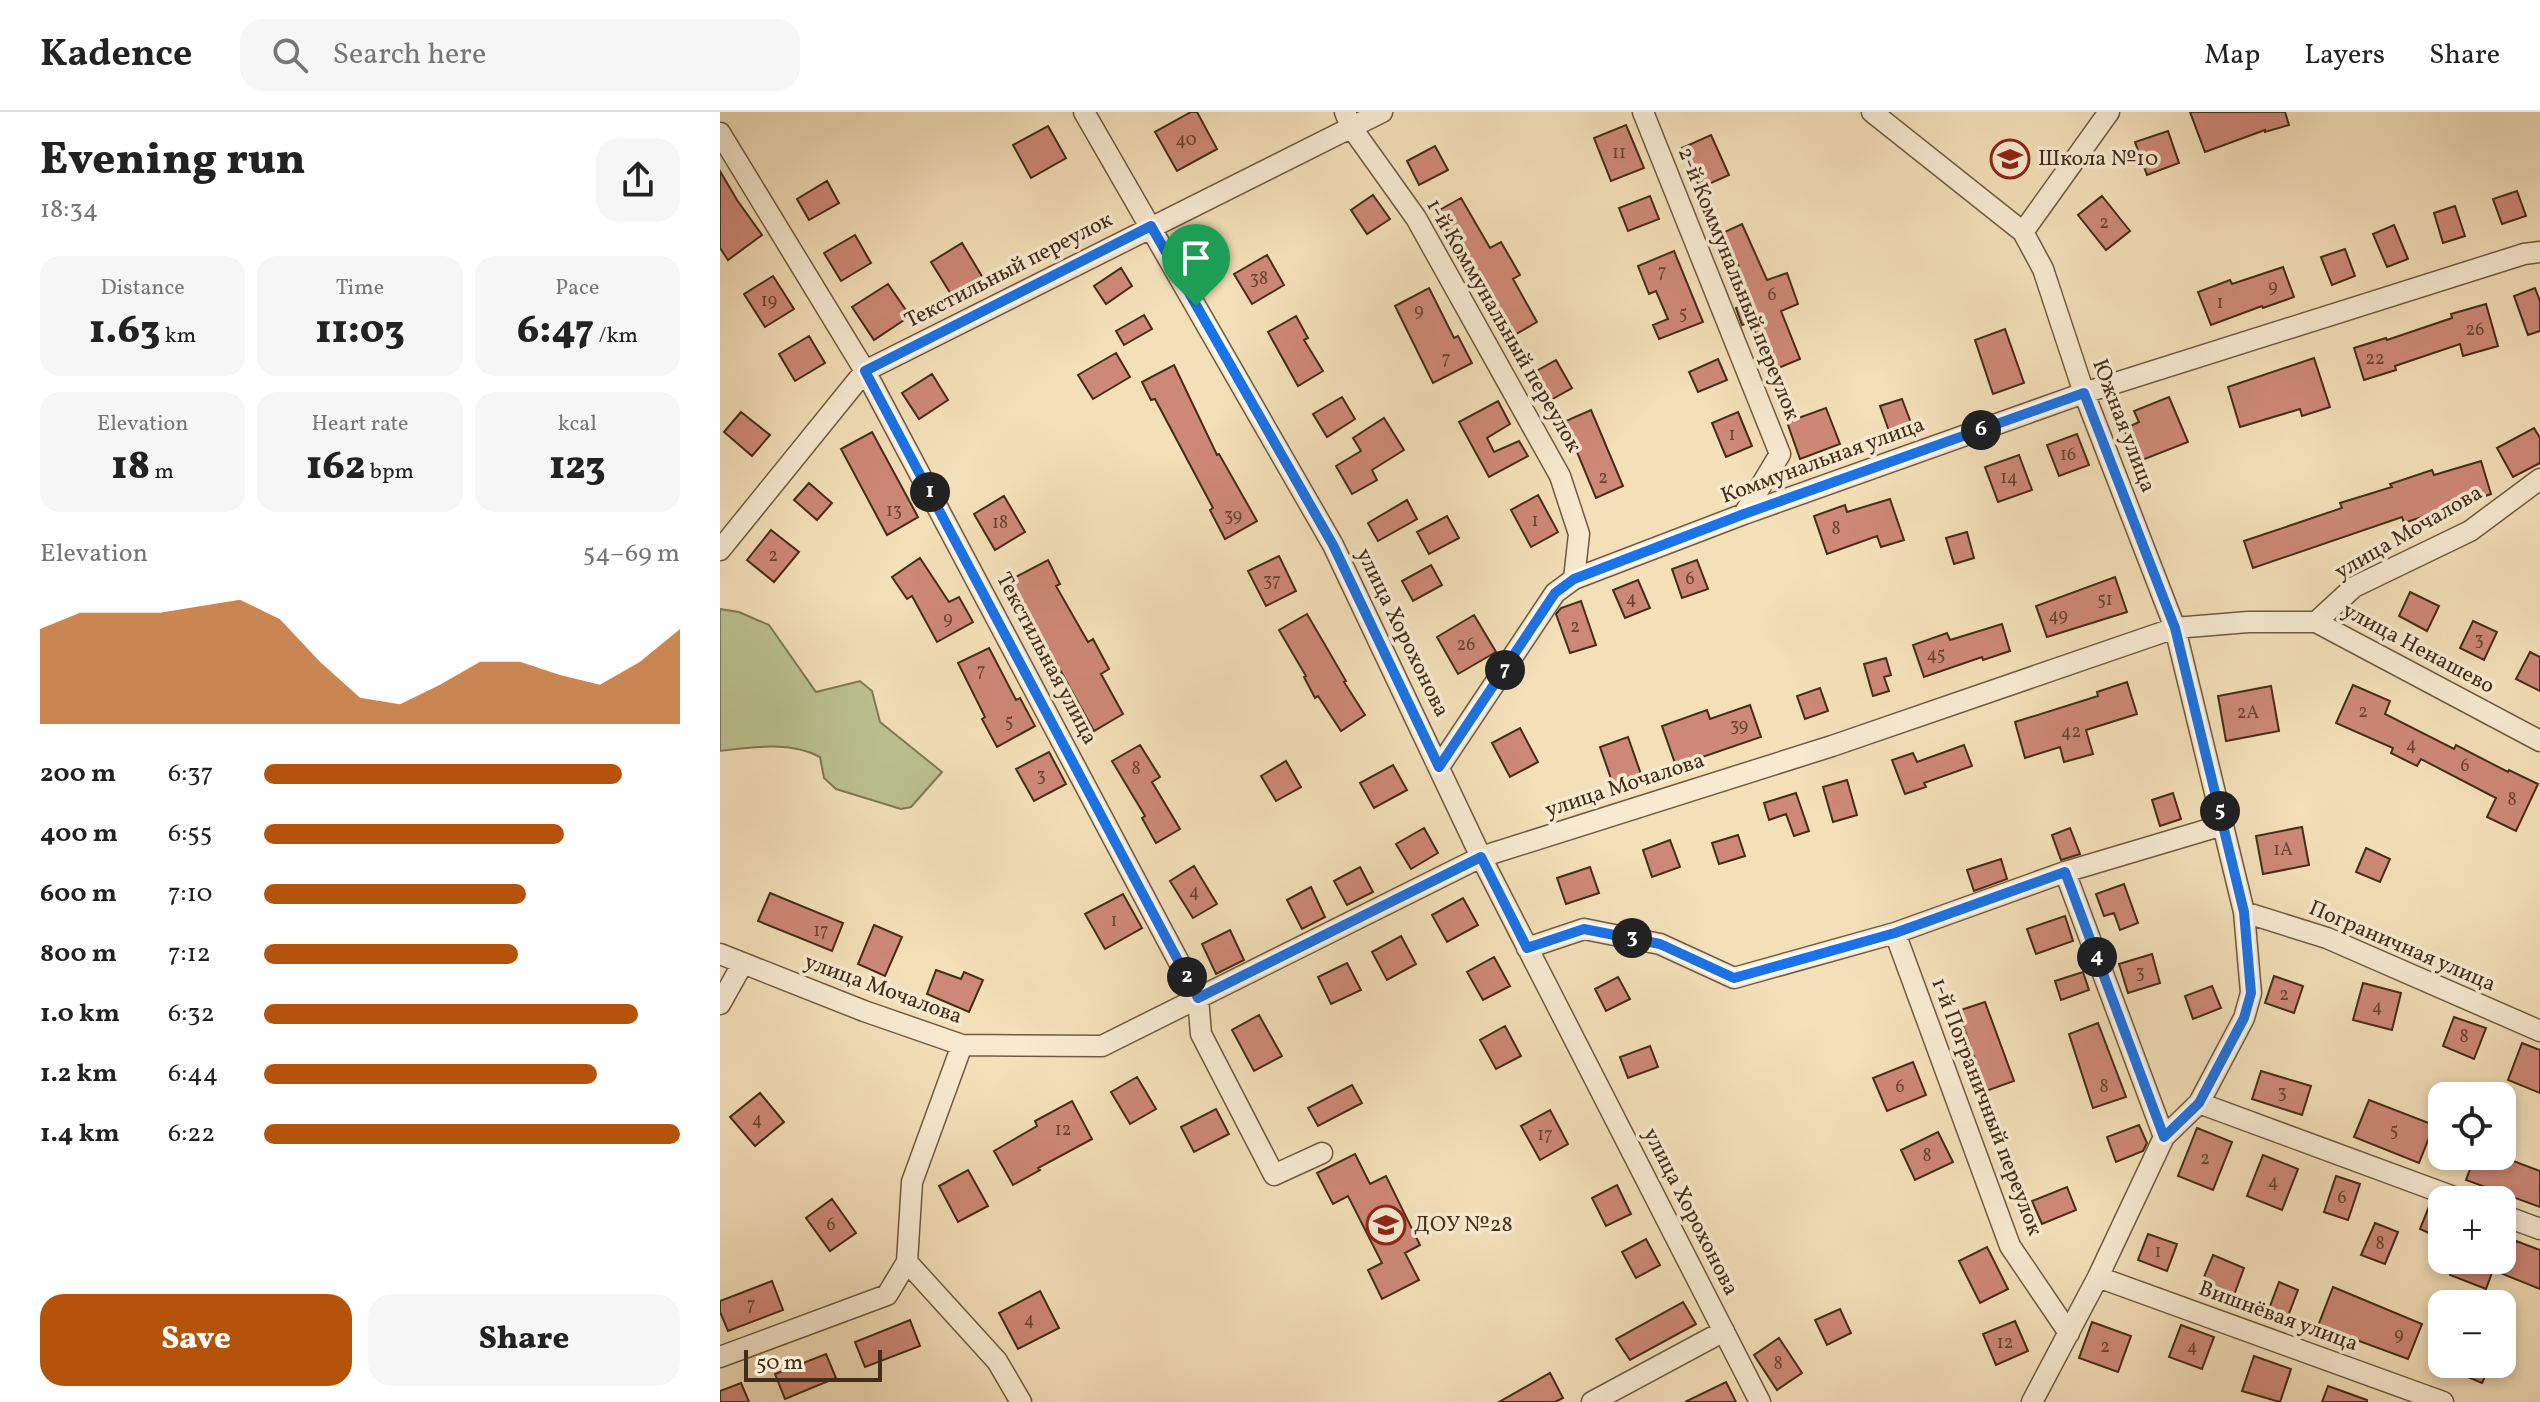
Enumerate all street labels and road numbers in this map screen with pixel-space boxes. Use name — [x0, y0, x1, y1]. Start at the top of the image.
street label: 2-й Коммунальный переулок — [1669, 143, 1807, 426]
street label: 1-й Коммунальный переулок — [1417, 193, 1589, 459]
street label: Текстильный переулок — [900, 205, 1119, 337]
street label: Южная улица — [2083, 355, 2163, 497]
street label: Коммунальная улица — [1717, 410, 1929, 512]
street label: улица Мочалова — [2329, 478, 2489, 588]
street label: улица Хорохонова — [1348, 543, 1456, 723]
street label: Текстильная улица — [987, 567, 1105, 751]
street label: улица Ненашево — [2336, 596, 2500, 702]
street label: улица Мочалова — [1541, 746, 1709, 826]
street label: Пограничная улица — [2304, 894, 2500, 1000]
street label: улица Мочалова — [800, 947, 966, 1033]
street label: 1-й Пограничный переулок — [1922, 973, 2050, 1241]
street label: улица Хорохонова — [1634, 1123, 1746, 1301]
street label: Вишнёвая улица — [2194, 1274, 2362, 1360]

